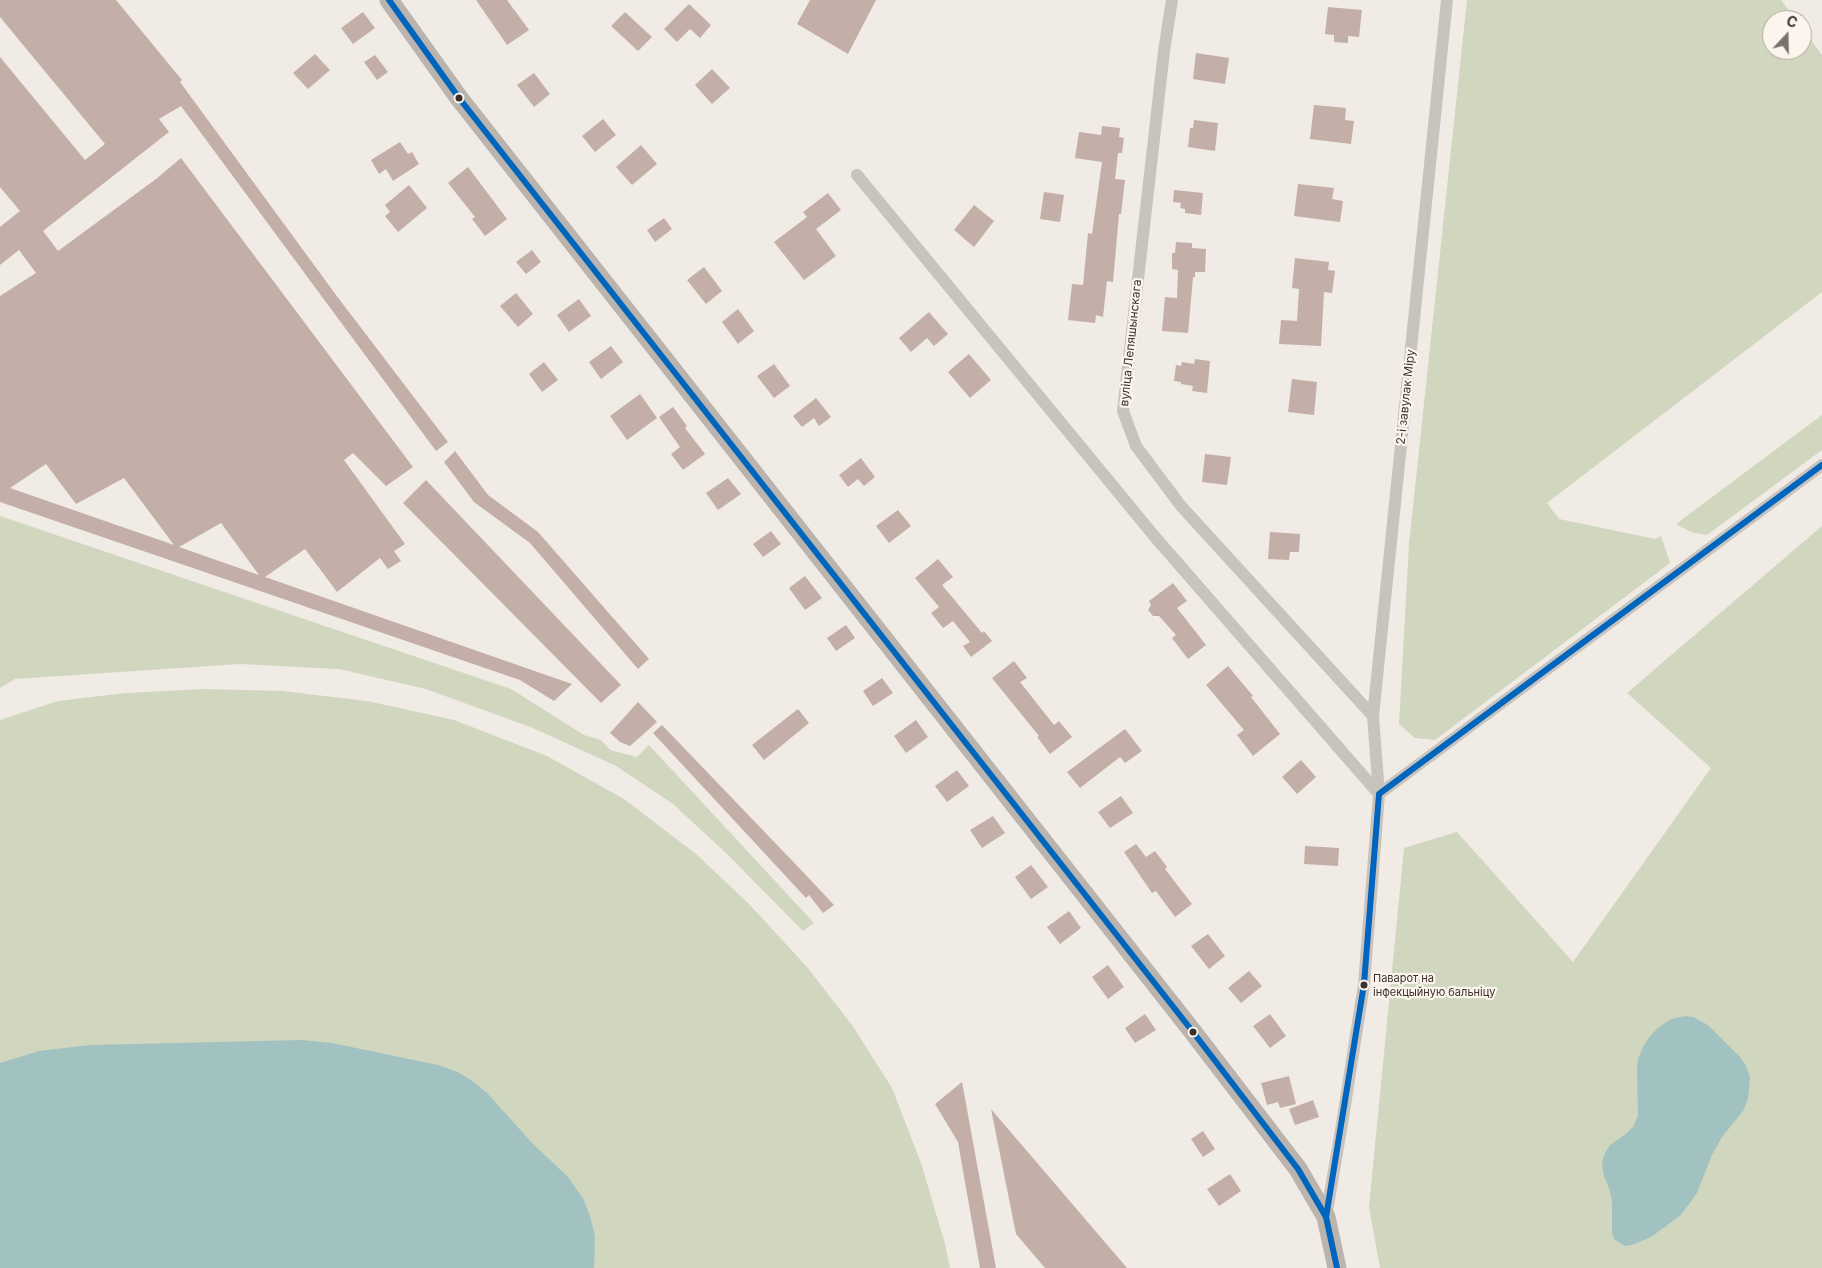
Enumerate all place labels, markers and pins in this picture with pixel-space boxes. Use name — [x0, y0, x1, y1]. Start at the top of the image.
unlabelled marker — [454, 93, 464, 103]
place label: Паварот на інфекцыйную бальніцу — [1373, 972, 1495, 998]
marker: Паварот на інфекцыйную бальніцу — [1359, 980, 1369, 990]
unlabelled marker — [1188, 1027, 1198, 1037]

